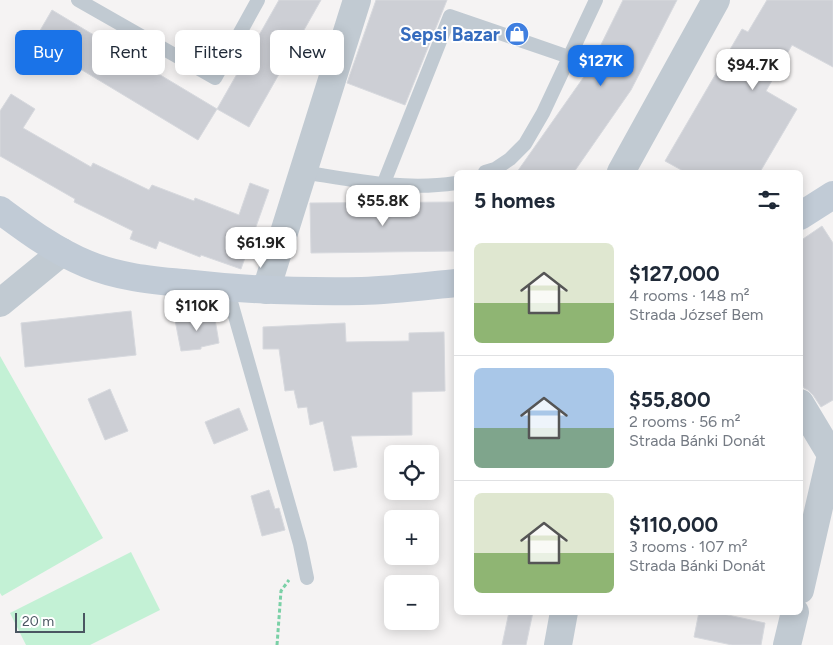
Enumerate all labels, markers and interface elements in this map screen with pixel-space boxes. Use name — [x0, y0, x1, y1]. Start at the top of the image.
shop icon: Sepsi Bazar — [504, 21, 530, 47]
place label: Sepsi Bazar — [400, 23, 500, 46]
chip: Buy — [15, 30, 82, 75]
chip: Rent — [92, 30, 165, 75]
chip: Filters — [175, 30, 260, 75]
chip: New — [270, 30, 344, 75]
pin: $127K — [566, 44, 636, 87]
pin: $94.7K — [712, 48, 794, 91]
text: $127K — [579, 51, 623, 70]
text: $94.7K — [727, 55, 779, 74]
pin: $55.8K — [342, 184, 424, 227]
icon: filters — [755, 186, 783, 214]
text: 5 homes — [474, 188, 555, 213]
text: $55.8K — [357, 191, 409, 210]
pin: $61.9K — [220, 226, 302, 269]
text: $61.9K — [237, 233, 285, 252]
text: $127,000 — [629, 261, 720, 286]
icon: home — [514, 263, 574, 323]
text: 4 rooms · 148 m² — [629, 286, 750, 305]
pin: $110K — [162, 290, 232, 332]
text: $110K — [175, 296, 219, 315]
text: Strada József Bem — [629, 305, 763, 324]
text: $55,800 — [629, 387, 711, 412]
icon: home — [514, 388, 574, 448]
text: 2 rooms · 56 m² — [629, 412, 741, 431]
text: Strada Bánki Donát — [629, 431, 766, 450]
map controls — [384, 445, 439, 630]
button: locate — [384, 445, 439, 500]
button: + — [384, 510, 439, 565]
text: $110,000 — [629, 512, 718, 537]
icon: home — [514, 513, 574, 573]
text: 3 rooms · 107 m² — [629, 537, 747, 556]
text: Strada Bánki Donát — [629, 556, 766, 575]
button: − — [384, 575, 439, 630]
scale bar — [15, 610, 85, 633]
text: 20 m — [22, 613, 54, 630]

